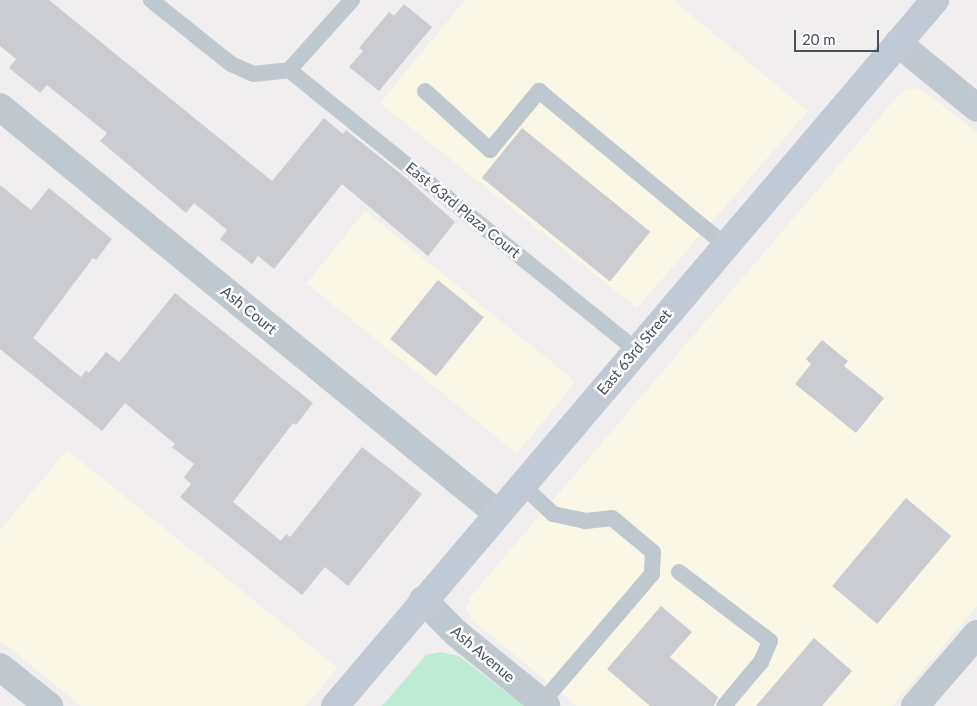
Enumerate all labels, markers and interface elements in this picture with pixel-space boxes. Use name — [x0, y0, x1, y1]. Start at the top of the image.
scale bar — [797, 20, 882, 52]
text: 20 m — [802, 30, 836, 48]
street label: East 63rd Plaza Court — [402, 158, 524, 262]
street label: Ash Court — [218, 282, 280, 338]
street label: East 63rd Street — [593, 306, 675, 398]
street label: Ash Avenue — [447, 622, 519, 686]

